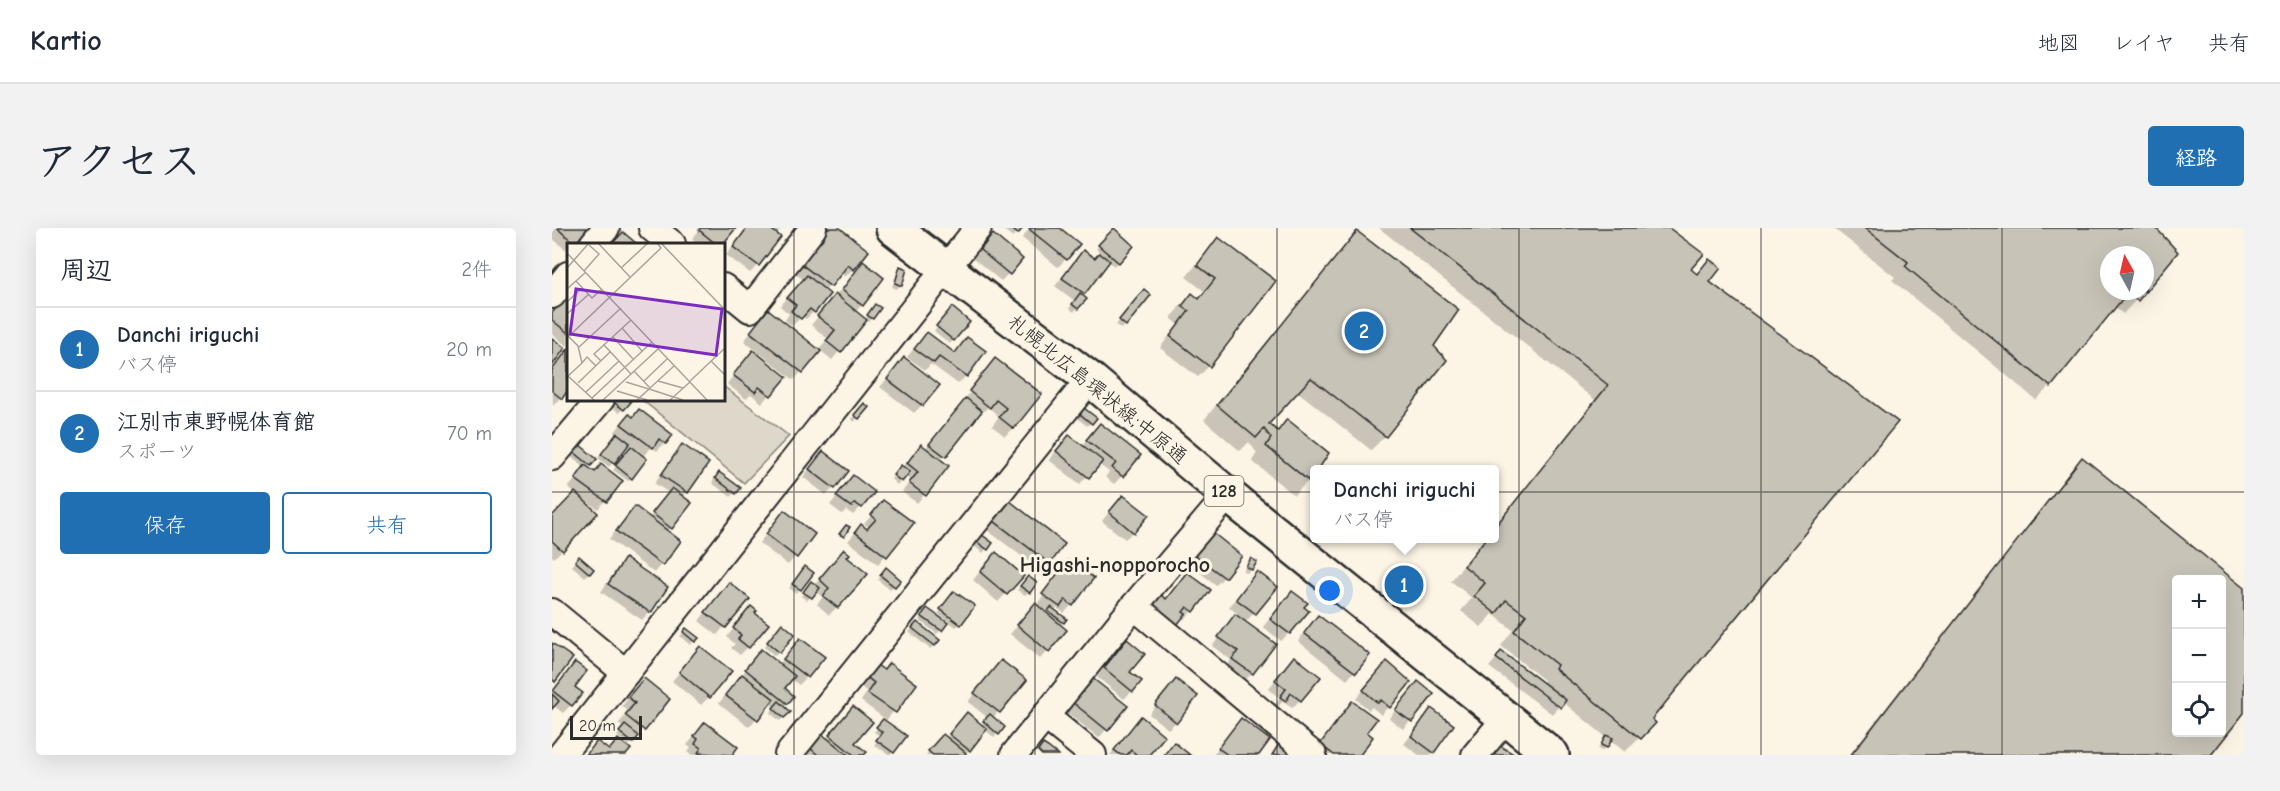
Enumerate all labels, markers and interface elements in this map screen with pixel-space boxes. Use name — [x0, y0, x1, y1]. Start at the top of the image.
text: Kartio — [30, 25, 102, 57]
text: 地図 — [2038, 31, 2080, 55]
text: レイヤ — [2113, 31, 2175, 55]
text: 共有 — [2208, 31, 2250, 55]
button: 経路 — [2148, 126, 2244, 186]
text: アクセス — [36, 137, 201, 186]
inset map — [567, 243, 724, 400]
north arrow — [2100, 246, 2154, 300]
text: 周辺 — [60, 256, 112, 286]
text: 2件 — [462, 258, 492, 281]
pin: 2 — [1344, 308, 1384, 354]
street label: 札幌北広島環状線;中原通 — [1003, 310, 1192, 469]
text: Danchi iriguchi — [117, 322, 259, 348]
text: 1 — [76, 338, 83, 361]
text: 20 m — [446, 338, 492, 361]
text: バス停 — [117, 353, 177, 376]
text: 江別市東野幌体育館 — [117, 409, 315, 435]
text: 2 — [75, 422, 84, 445]
text: 70 m — [447, 422, 492, 445]
text: スポーツ — [117, 440, 197, 463]
popup — [1310, 465, 1499, 543]
road number: 128 — [1204, 476, 1244, 506]
text: Danchi iriguchi — [1333, 477, 1476, 503]
button: 保存 — [60, 492, 270, 554]
button: 共有 — [282, 492, 492, 554]
text: バス停 — [1333, 508, 1393, 531]
district label: Higashi-nopporocho — [1020, 552, 1210, 578]
pin: 1 — [1384, 562, 1424, 608]
map controls — [2172, 575, 2226, 737]
button: + — [2172, 575, 2226, 629]
your location — [1315, 576, 1344, 605]
button: − — [2172, 629, 2226, 683]
button: locate — [2172, 683, 2226, 737]
scale bar — [570, 713, 642, 741]
text: 20 m — [579, 717, 616, 735]

